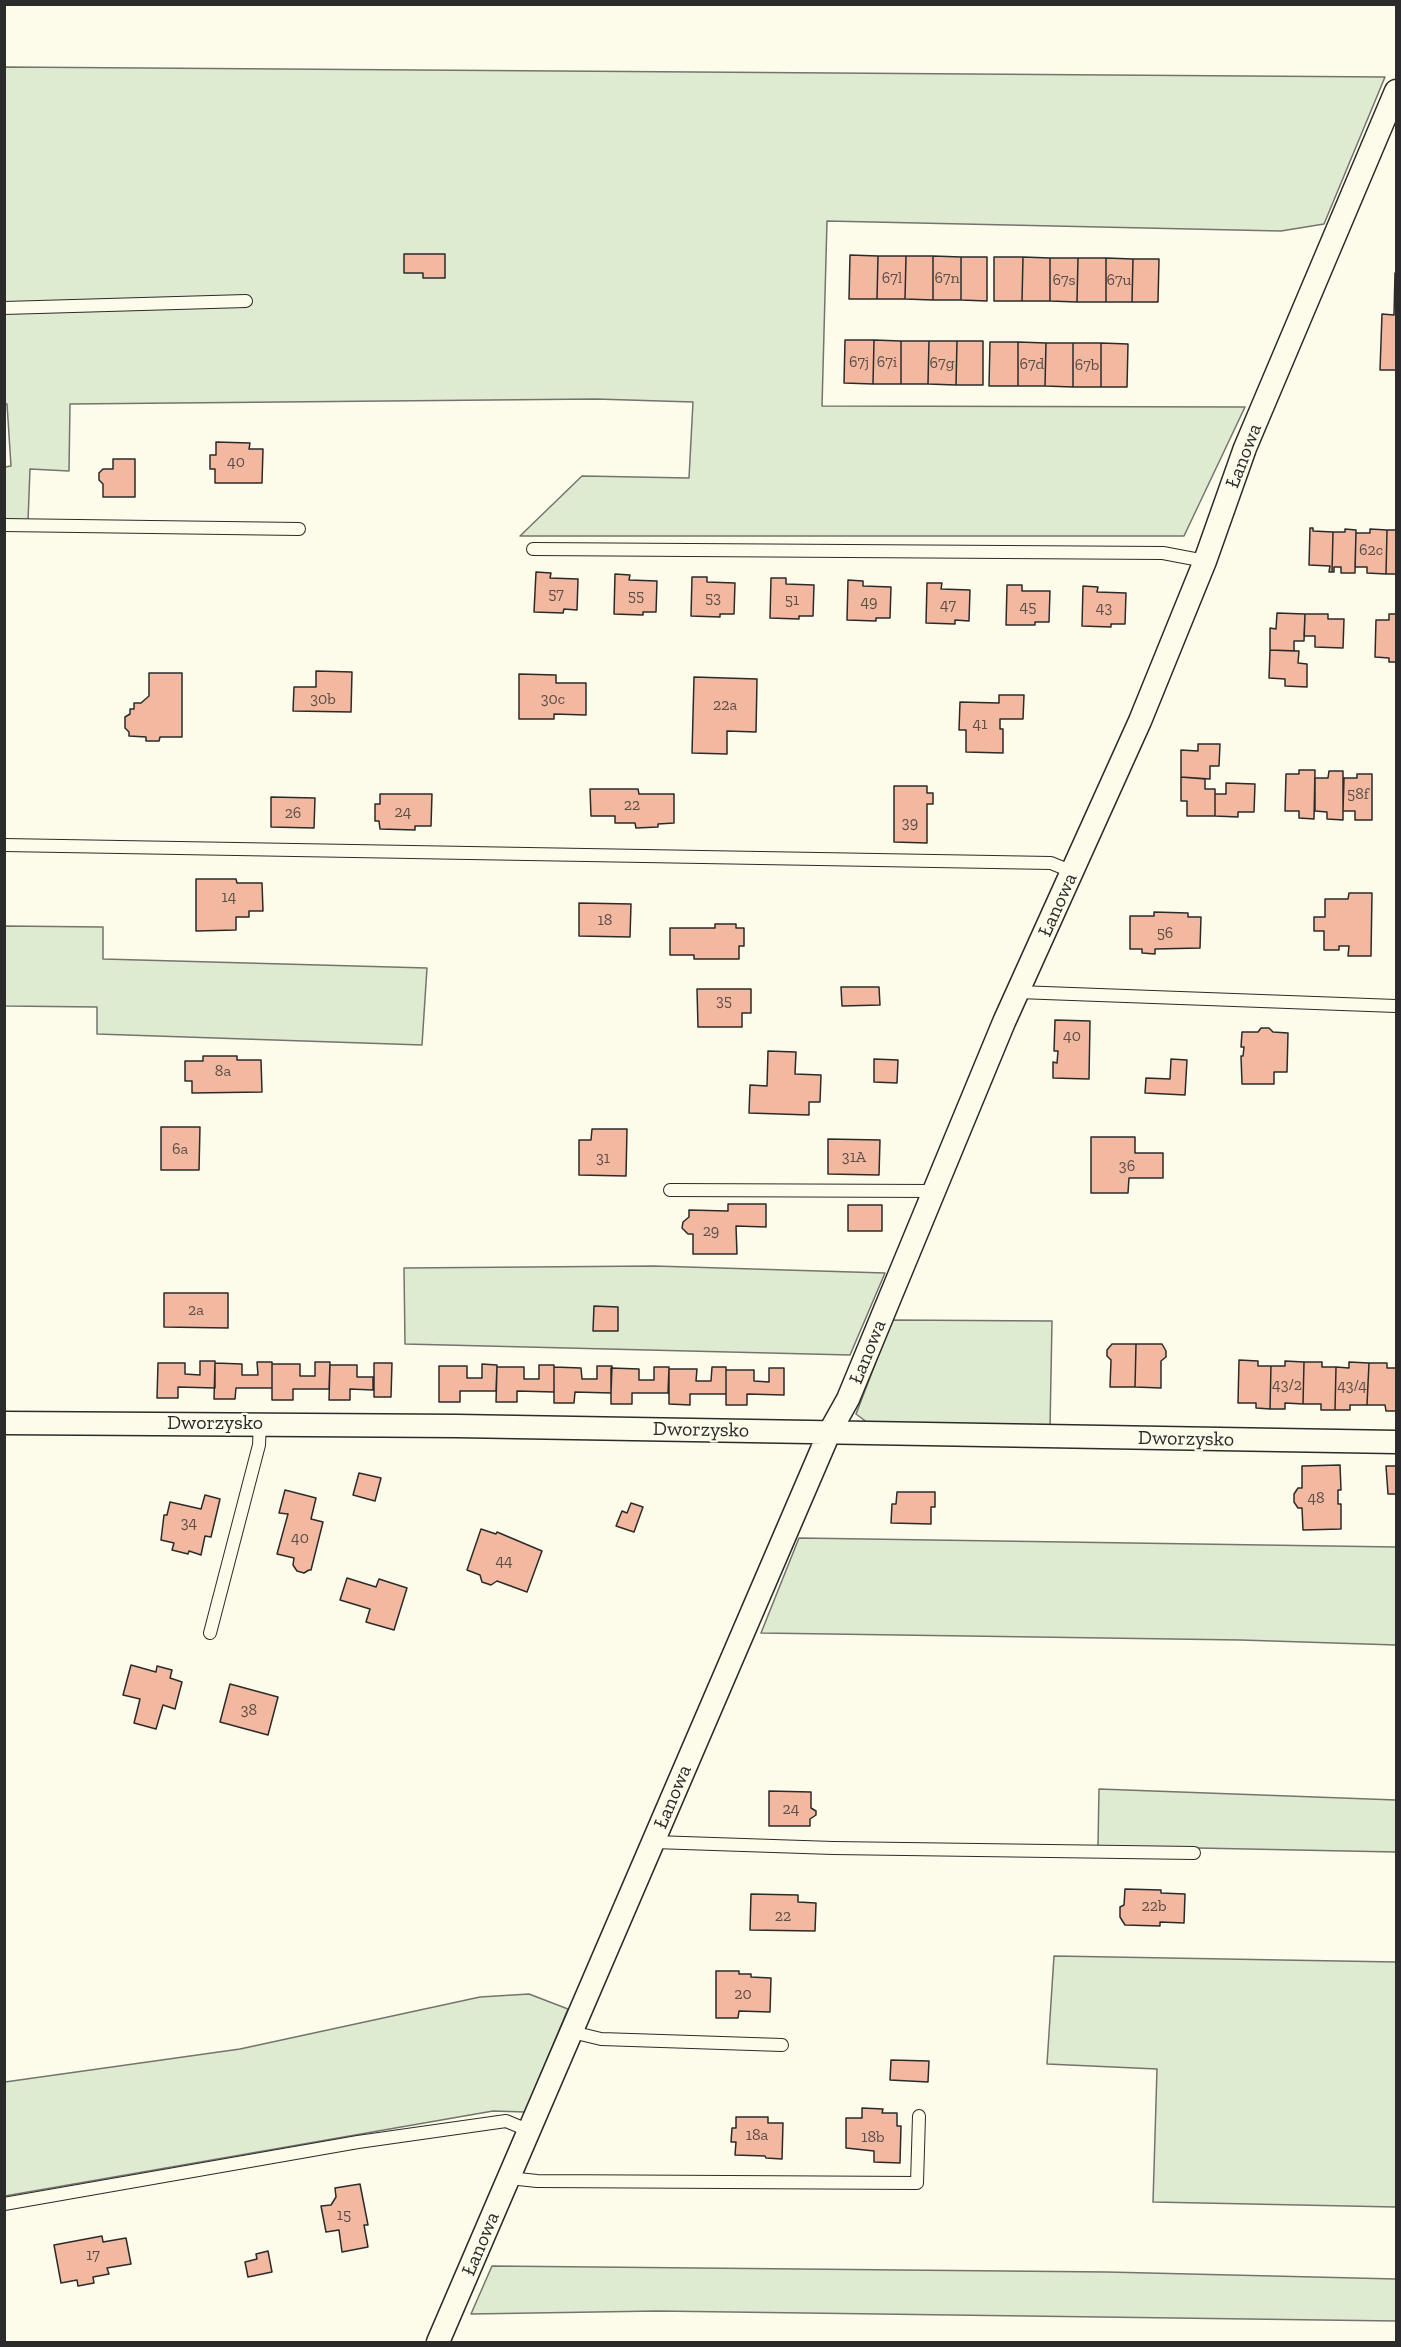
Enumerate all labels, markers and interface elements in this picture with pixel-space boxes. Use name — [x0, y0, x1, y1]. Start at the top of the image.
house number: 67l — [882, 268, 902, 288]
house number: 67n — [934, 268, 960, 288]
house number: 67s — [1052, 270, 1076, 290]
house number: 67u — [1106, 270, 1132, 290]
house number: 67j — [849, 352, 869, 372]
house number: 67i — [877, 352, 897, 372]
house number: 67g — [930, 353, 954, 373]
house number: 67d — [1020, 354, 1044, 374]
house number: 67b — [1075, 355, 1099, 375]
street label: Łanowa — [1221, 420, 1267, 492]
house number: 40 — [227, 452, 245, 472]
house number: 62c — [1359, 540, 1383, 560]
house number: 57 — [548, 584, 564, 604]
house number: 55 — [628, 586, 644, 606]
house number: 53 — [705, 588, 721, 608]
house number: 51 — [785, 590, 799, 610]
house number: 49 — [860, 592, 878, 612]
house number: 47 — [940, 595, 956, 615]
house number: 45 — [1020, 597, 1036, 617]
house number: 43 — [1096, 598, 1112, 618]
house number: 30b — [310, 689, 336, 709]
house number: 30c — [541, 689, 565, 709]
house number: 22a — [713, 695, 737, 715]
house number: 41 — [973, 714, 987, 734]
house number: 58f — [1347, 784, 1369, 804]
house number: 22 — [624, 795, 640, 815]
house number: 24 — [395, 802, 411, 822]
house number: 26 — [285, 803, 301, 823]
house number: 39 — [902, 813, 918, 833]
street label: Łanowa — [1033, 869, 1083, 941]
house number: 14 — [222, 887, 236, 907]
house number: 18 — [598, 910, 612, 930]
house number: 56 — [1157, 923, 1173, 943]
house number: 35 — [716, 991, 732, 1011]
house number: 40 — [1063, 1026, 1081, 1046]
house number: 8a — [215, 1061, 231, 1081]
house number: 6a — [172, 1139, 188, 1159]
house number: 31A — [842, 1147, 866, 1167]
house number: 31 — [596, 1148, 610, 1168]
house number: 36 — [1119, 1156, 1135, 1176]
house number: 29 — [703, 1221, 719, 1241]
house number: 2a — [188, 1300, 204, 1320]
street label: Łanowa — [844, 1316, 892, 1388]
house number: 43/2 — [1272, 1375, 1302, 1395]
house number: 43/4 — [1337, 1376, 1367, 1396]
street label: Dworzysko — [167, 1411, 263, 1435]
street label: Dworzysko — [653, 1417, 749, 1443]
street label: Dworzysko — [1138, 1426, 1234, 1452]
house number: 48 — [1307, 1488, 1325, 1508]
house number: 34 — [181, 1513, 197, 1533]
house number: 40 — [291, 1528, 309, 1548]
house number: 44 — [495, 1551, 513, 1571]
house number: 38 — [241, 1700, 257, 1720]
street label: Łanowa — [649, 1761, 697, 1833]
house number: 24 — [783, 1799, 799, 1819]
house number: 22b — [1141, 1896, 1167, 1916]
house number: 22 — [775, 1906, 791, 1926]
house number: 20 — [734, 1984, 752, 2004]
house number: 18a — [746, 2125, 768, 2145]
house number: 18b — [861, 2127, 885, 2147]
house number: 15 — [337, 2205, 351, 2225]
street label: Łanowa — [457, 2208, 505, 2280]
house number: 17 — [86, 2245, 100, 2265]

